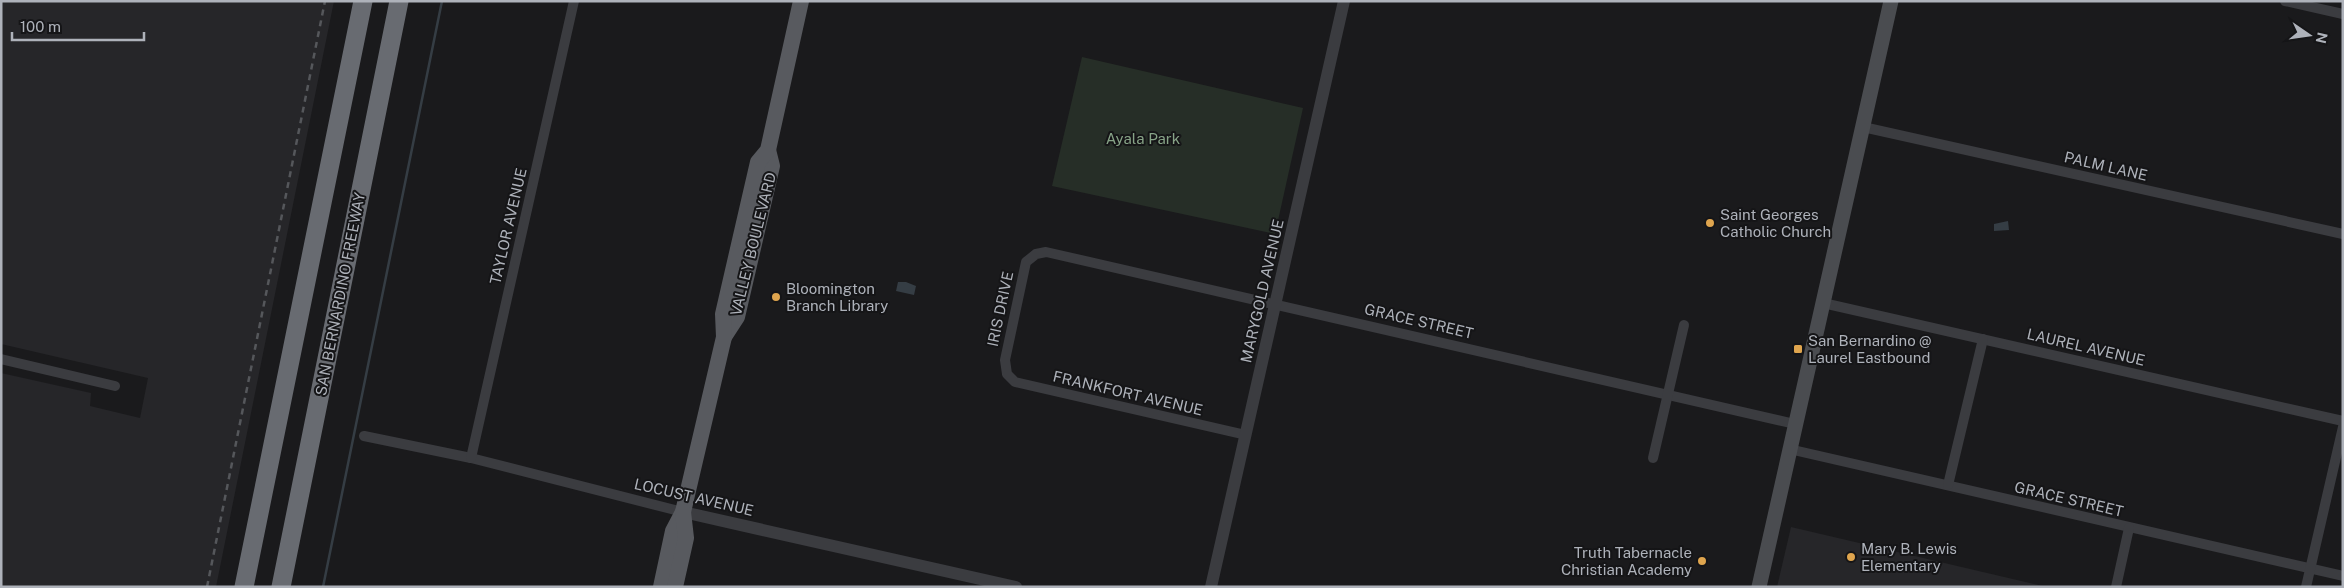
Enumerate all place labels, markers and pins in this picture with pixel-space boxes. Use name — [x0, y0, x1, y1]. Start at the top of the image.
place label: Saint Georges Catholic Church — [1720, 206, 1831, 240]
marker: Saint Georges Catholic Church — [1704, 217, 1716, 229]
place label: Bloomington Branch Library — [786, 280, 888, 314]
marker: Bloomington Branch Library — [770, 291, 782, 303]
place label: San Bernardino @ Laurel Eastbound — [1808, 332, 1932, 366]
marker: San Bernardino @ Laurel Eastbound — [1792, 343, 1804, 355]
place label: Mary B. Lewis Elementary — [1861, 540, 1957, 574]
place label: Truth Tabernacle Christian Academy — [1561, 544, 1692, 578]
marker: Mary B. Lewis Elementary — [1845, 551, 1857, 563]
marker: Truth Tabernacle Christian Academy — [1696, 555, 1708, 567]

